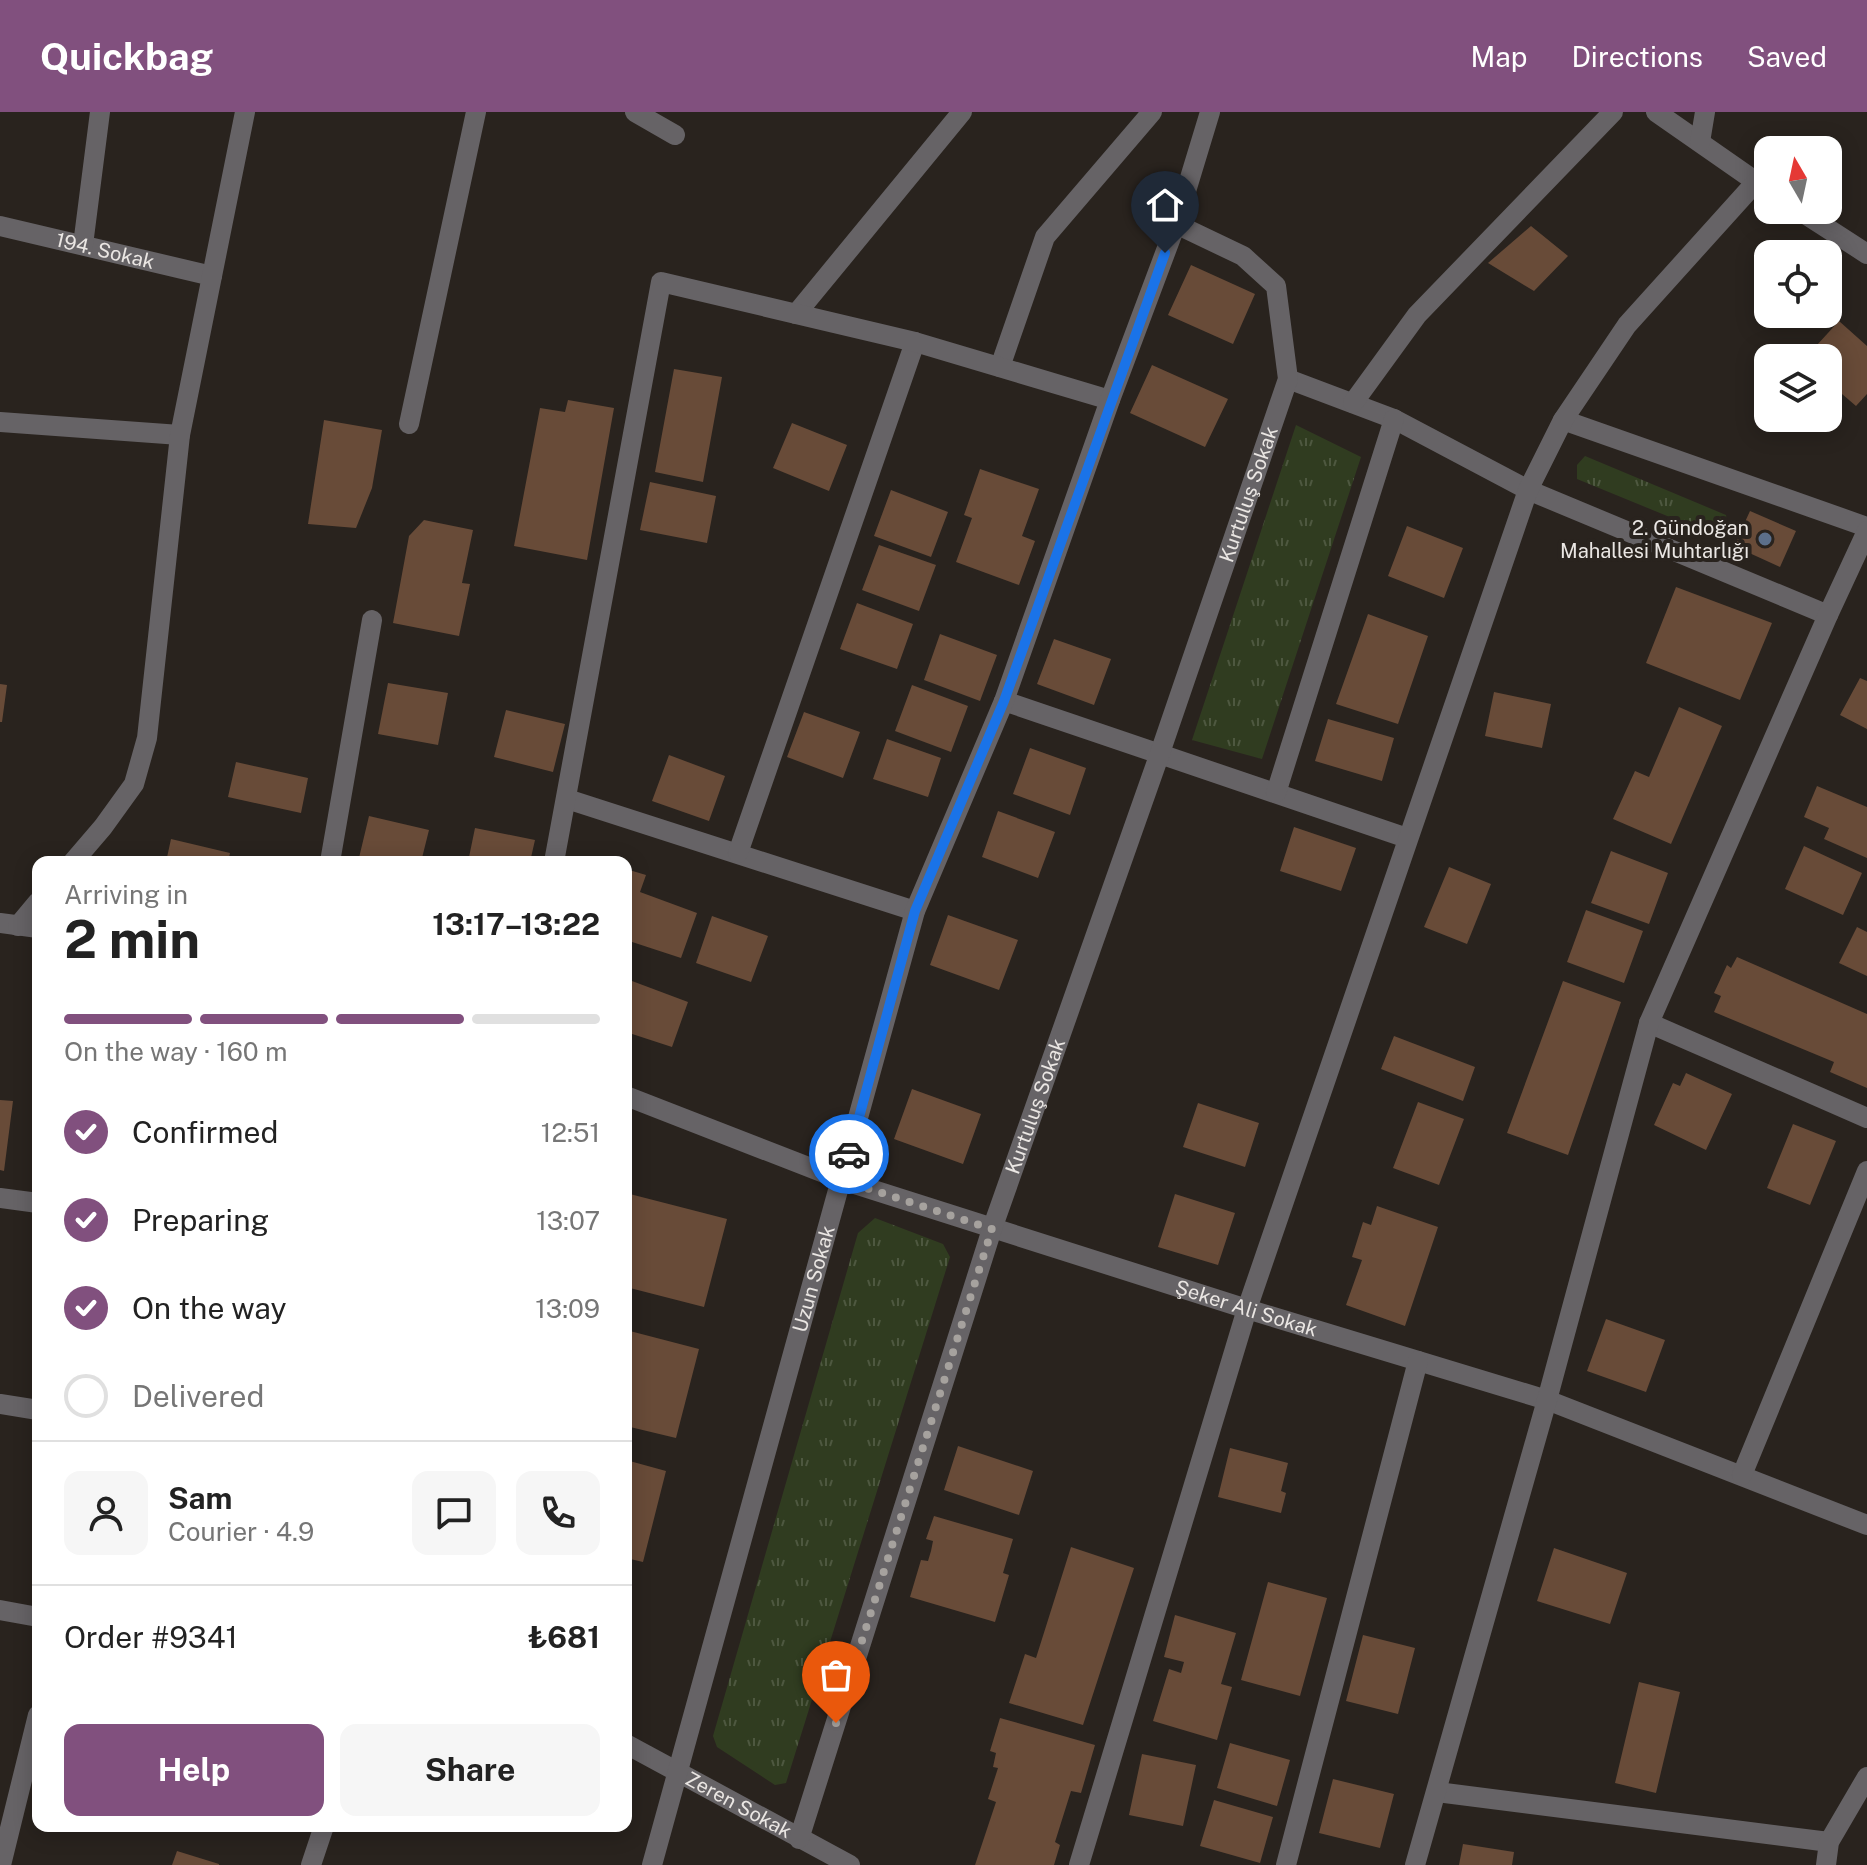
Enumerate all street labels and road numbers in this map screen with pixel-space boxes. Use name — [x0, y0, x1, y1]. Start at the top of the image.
street label: 194. Sokak — [53, 228, 157, 274]
street label: Kurtuluş Sokak — [1214, 423, 1283, 565]
street label: Kurtuluş Sokak — [1000, 1035, 1070, 1177]
street label: Uzun Sokak — [787, 1223, 840, 1335]
street label: Şeker Ali Sokak — [1172, 1275, 1320, 1342]
street label: Zeren Sokak — [681, 1766, 796, 1843]

